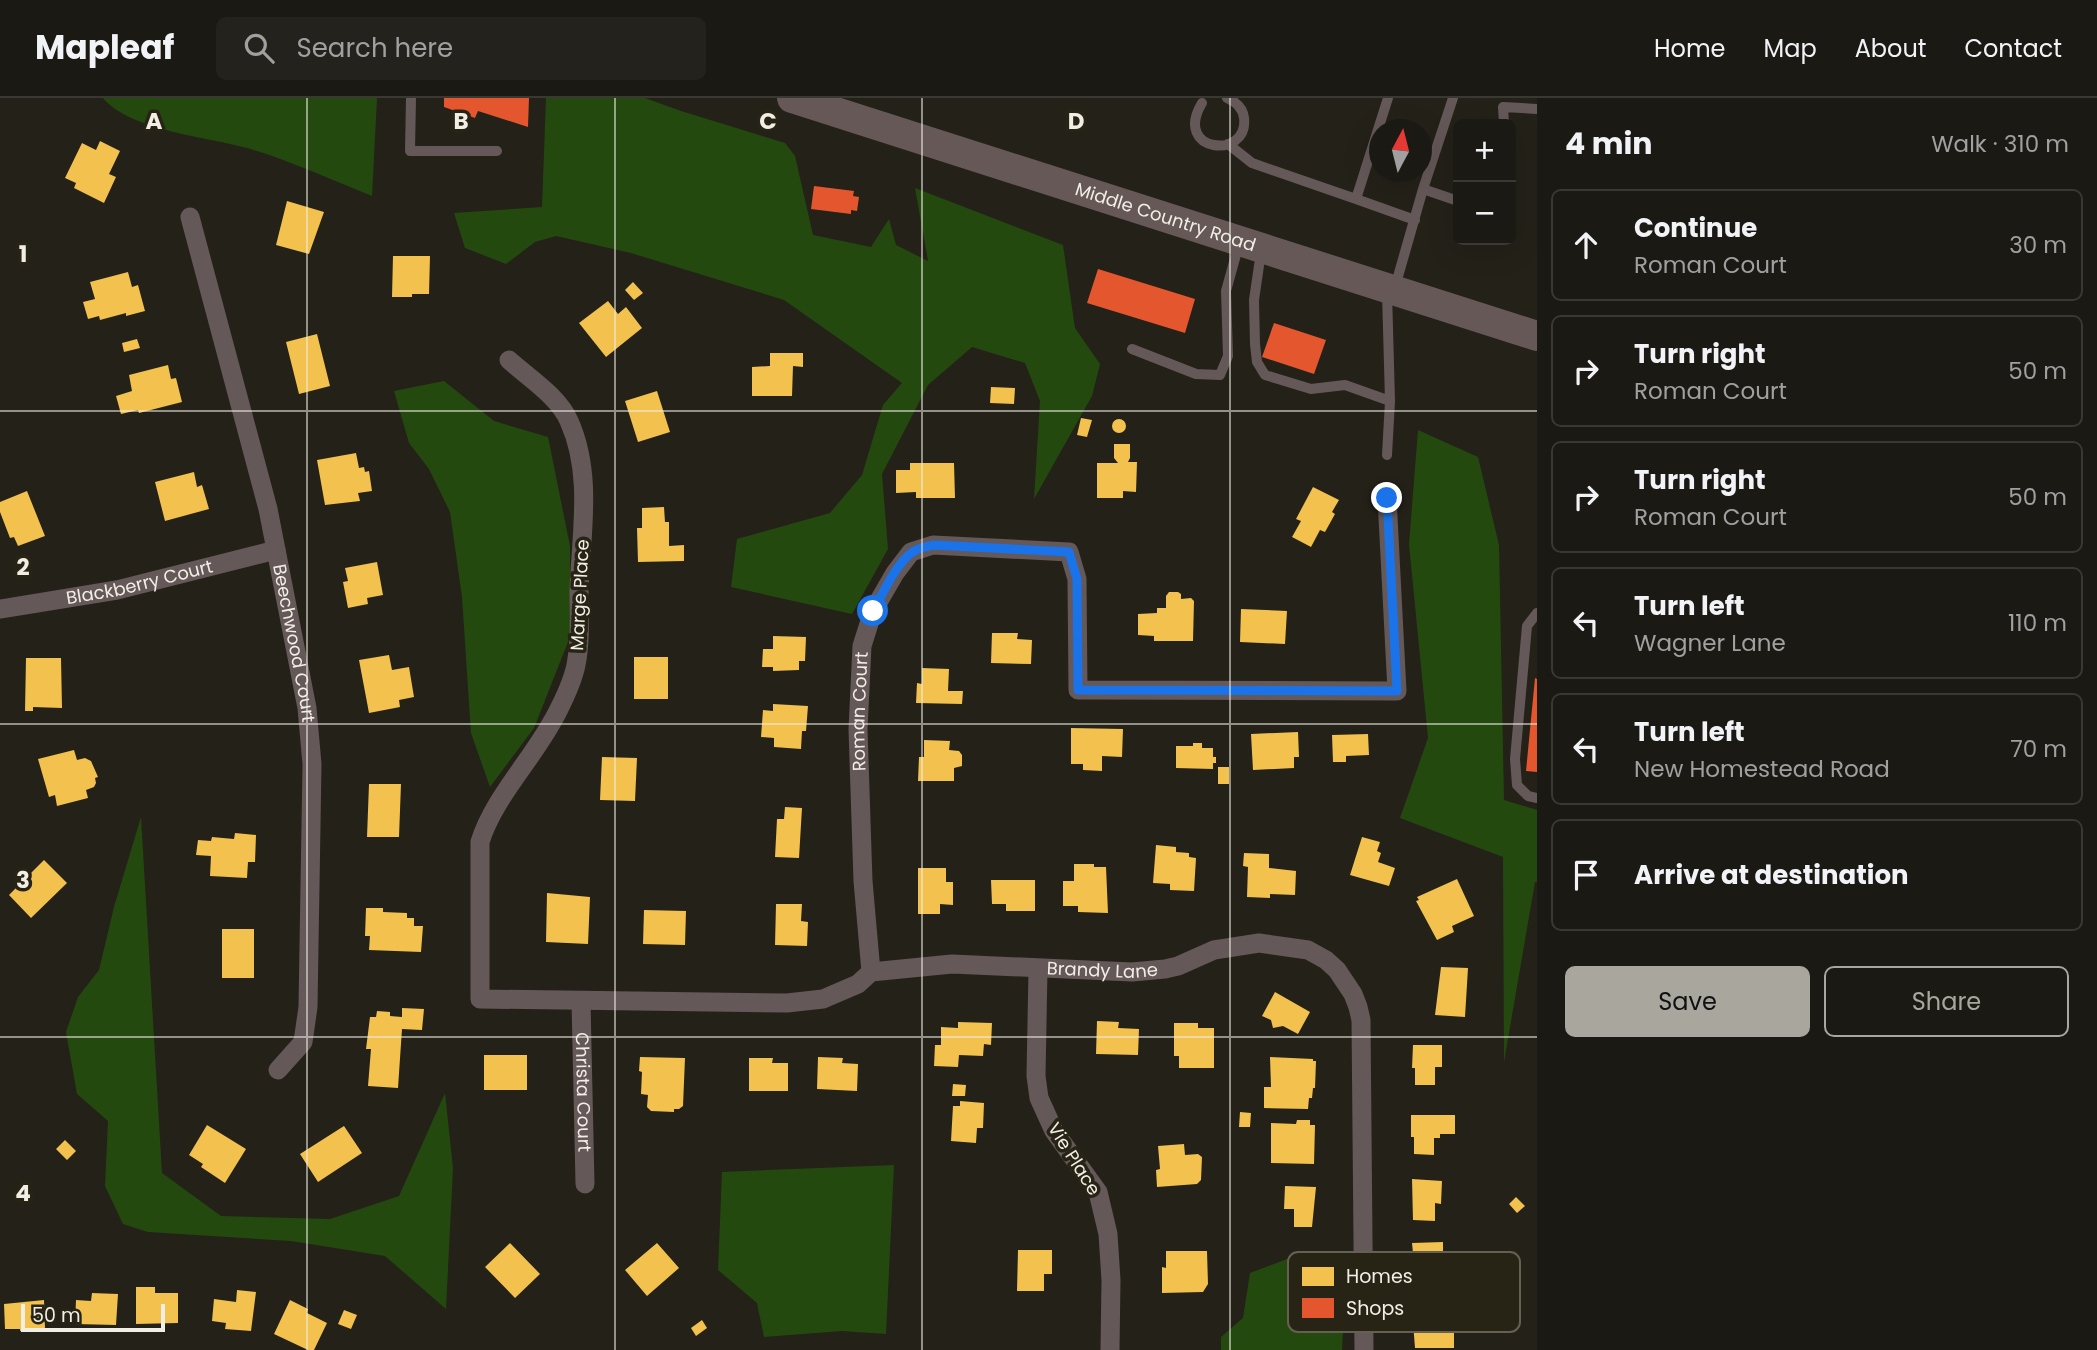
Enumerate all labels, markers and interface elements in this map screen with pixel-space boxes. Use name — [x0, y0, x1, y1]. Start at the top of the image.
search box — [216, 17, 706, 80]
text: Mapleaf — [35, 24, 174, 71]
icon: search — [240, 29, 278, 67]
text: Search here — [296, 30, 453, 66]
text: Home — [1654, 32, 1726, 65]
text: Map — [1764, 32, 1817, 65]
text: About — [1855, 32, 1926, 65]
text: Contact — [1964, 32, 2062, 65]
text: A — [146, 105, 163, 137]
text: B — [453, 105, 469, 137]
text: C — [759, 105, 777, 137]
text: D — [1068, 105, 1084, 137]
north arrow — [1369, 119, 1432, 182]
map controls — [1453, 119, 1516, 245]
button: + — [1453, 119, 1516, 182]
text: 4 min — [1565, 122, 1653, 165]
text: Walk · 310 m — [1931, 128, 2069, 160]
street label: Middle Country Road — [1072, 176, 1259, 257]
button: − — [1453, 182, 1516, 245]
text: Continue — [1634, 210, 1757, 246]
icon: ahead — [1567, 226, 1605, 264]
text: 30 m — [2009, 229, 2067, 261]
text: 1 — [19, 238, 27, 270]
text: Roman Court — [1634, 249, 1787, 281]
text: Turn right — [1634, 336, 1766, 372]
icon: right — [1567, 352, 1605, 390]
text: 50 m — [2008, 355, 2067, 387]
text: Roman Court — [1634, 375, 1787, 407]
text: Turn right — [1634, 462, 1766, 498]
icon: right — [1567, 478, 1605, 516]
text: 50 m — [2008, 481, 2067, 513]
route end — [1371, 482, 1402, 513]
text: Roman Court — [1634, 501, 1787, 533]
street label: Marge Place — [564, 539, 595, 651]
text: 2 — [16, 551, 30, 583]
street label: Blackberry Court — [64, 553, 215, 610]
street label: Beechwood Court — [267, 562, 321, 723]
text: Turn left — [1634, 588, 1745, 624]
route start — [857, 595, 888, 626]
icon: left — [1567, 604, 1605, 642]
text: 110 m — [2008, 607, 2067, 639]
text: Wagner Lane — [1634, 627, 1786, 659]
street label: Roman Court — [845, 651, 874, 772]
text: Turn left — [1634, 714, 1745, 750]
icon: left — [1567, 730, 1605, 768]
text: 70 m — [2010, 733, 2067, 765]
text: New Homestead Road — [1634, 753, 1890, 785]
icon: arrive — [1567, 856, 1605, 894]
text: Arrive at destination — [1634, 857, 1909, 893]
text: 3 — [16, 864, 30, 896]
street label: Brandy Lane — [1046, 955, 1159, 984]
button: Save — [1565, 966, 1810, 1037]
button: Share — [1824, 966, 2069, 1037]
street label: Christa Court — [570, 1032, 597, 1152]
street label: Vie Place — [1042, 1117, 1107, 1200]
text: 4 — [15, 1177, 31, 1209]
legend — [1288, 1252, 1520, 1332]
text: Homes — [1346, 1263, 1413, 1290]
text: Shops — [1346, 1295, 1404, 1322]
scale bar — [21, 1301, 164, 1333]
text: 50 m — [32, 1302, 81, 1329]

